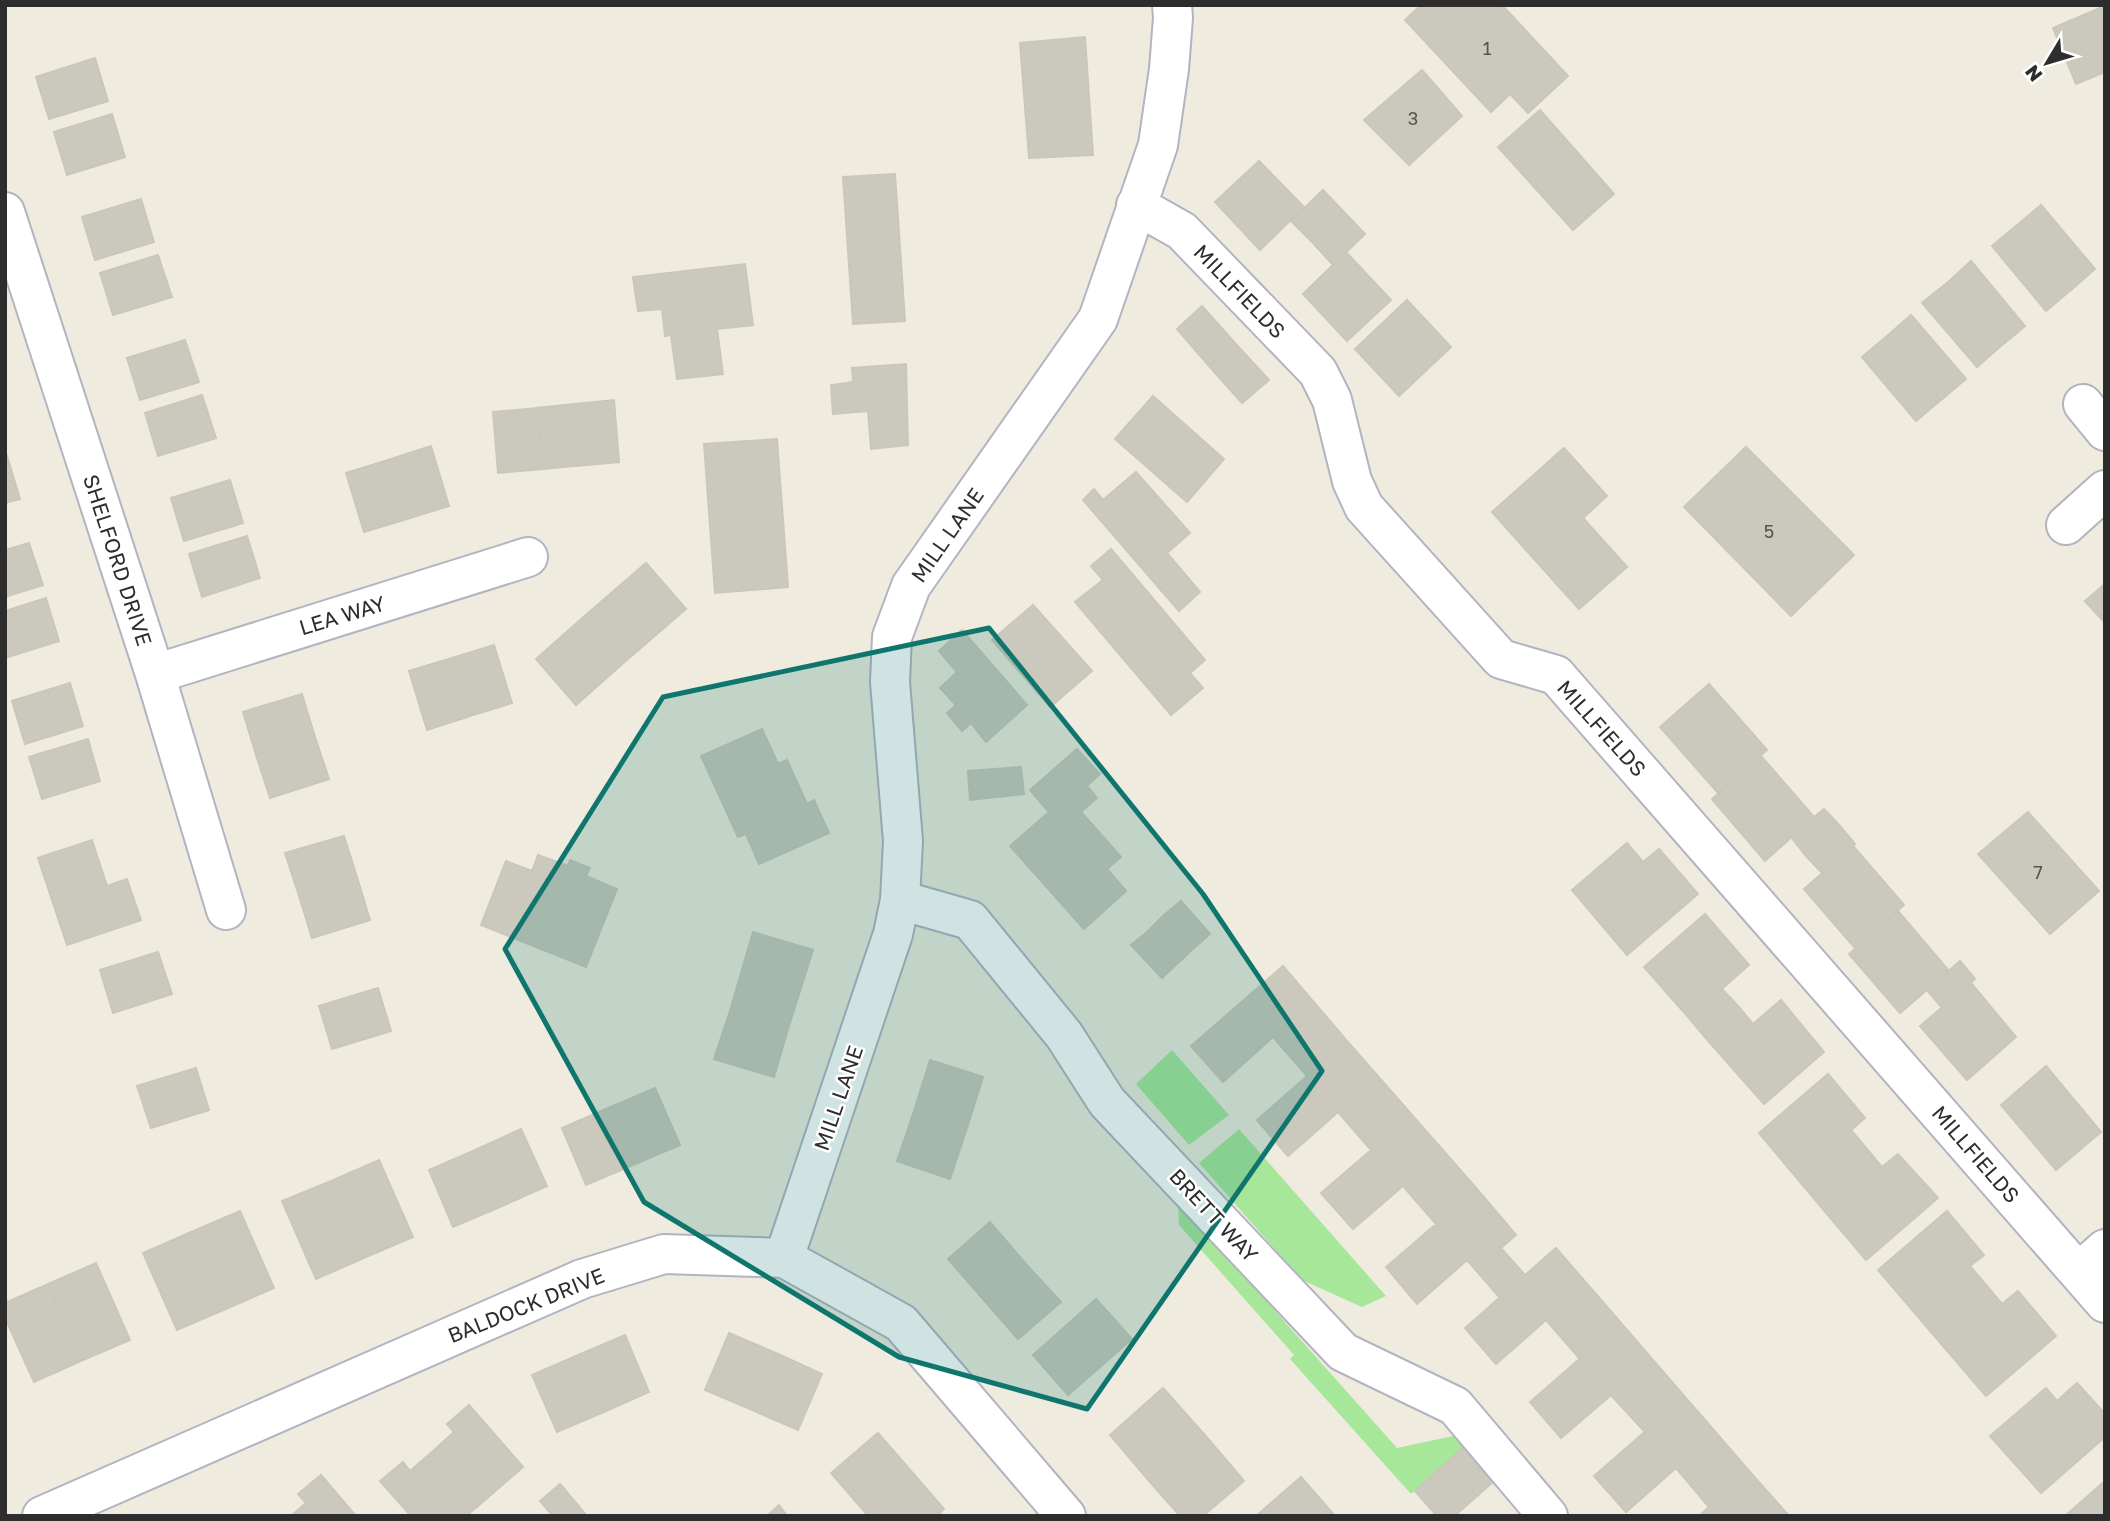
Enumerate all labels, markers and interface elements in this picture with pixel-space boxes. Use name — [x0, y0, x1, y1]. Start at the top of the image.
north arrow — [2012, 28, 2082, 98]
house number: 1 — [1483, 37, 1492, 59]
text: N — [2020, 61, 2047, 87]
house number: 3 — [1408, 107, 1418, 129]
street label: MILLFIELDS — [1189, 239, 1291, 343]
street label: SHELFORD DRIVE — [78, 471, 158, 649]
street label: MILL LANE — [905, 483, 989, 587]
house number: 5 — [1764, 520, 1774, 542]
street label: LEA WAY — [296, 589, 389, 640]
street label: MILLFIELDS — [1552, 674, 1652, 782]
house number: 7 — [2033, 861, 2043, 883]
street label: MILL LANE — [808, 1042, 868, 1154]
street label: MILLFIELDS — [1927, 1100, 2025, 1208]
street label: BRETT WAY — [1164, 1163, 1264, 1267]
street label: BALDOCK DRIVE — [444, 1262, 608, 1348]

